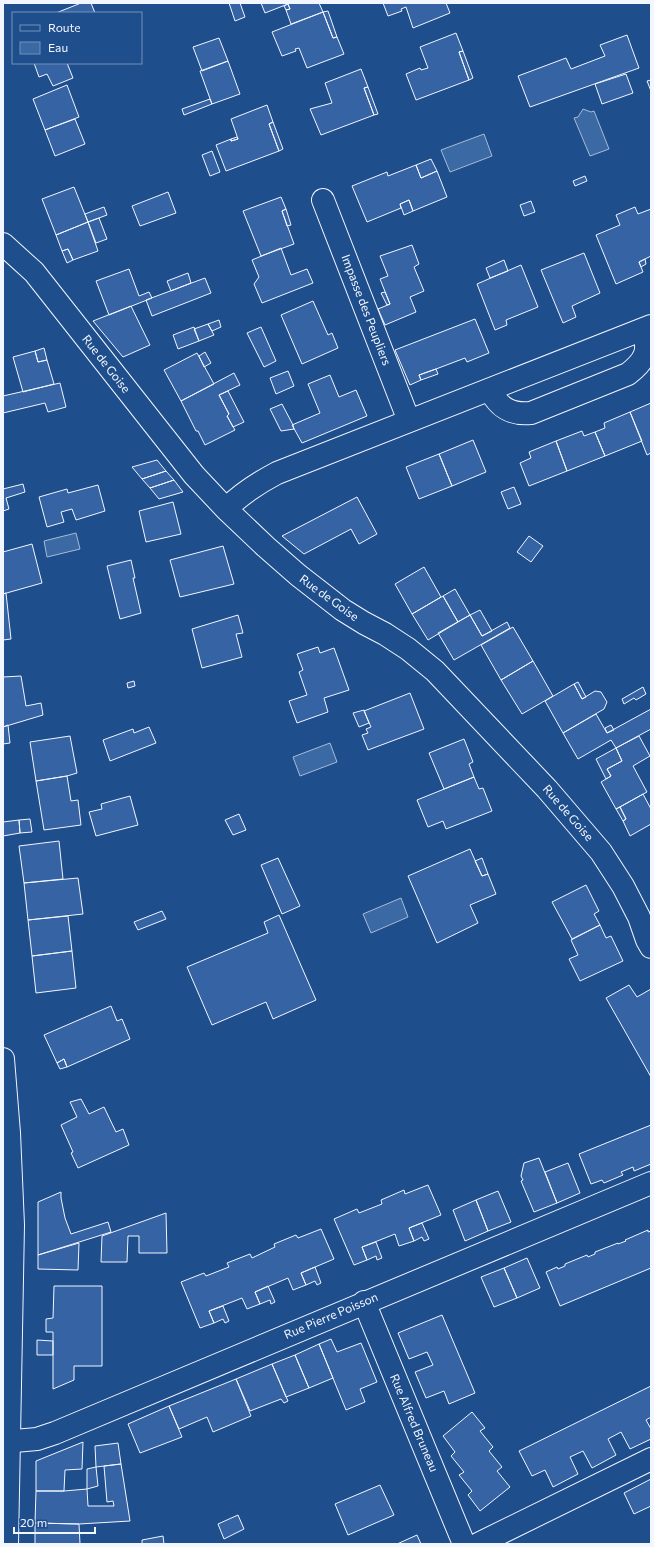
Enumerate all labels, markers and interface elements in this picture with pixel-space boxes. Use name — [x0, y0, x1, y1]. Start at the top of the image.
legend — [12, 12, 142, 64]
text: Route — [48, 20, 81, 34]
text: Eau — [48, 40, 68, 54]
street label: Impasse des Peupliers — [339, 252, 395, 367]
street label: Rue de Goise — [80, 332, 134, 395]
street label: Rue de Goise — [297, 571, 362, 623]
street label: Rue de Goise — [541, 781, 597, 843]
street label: Rue Pierre Poisson — [281, 1289, 380, 1341]
street label: Rue Alfred Bruneau — [388, 1372, 442, 1474]
scale bar — [14, 1509, 95, 1535]
text: 20 m — [20, 1515, 47, 1529]

